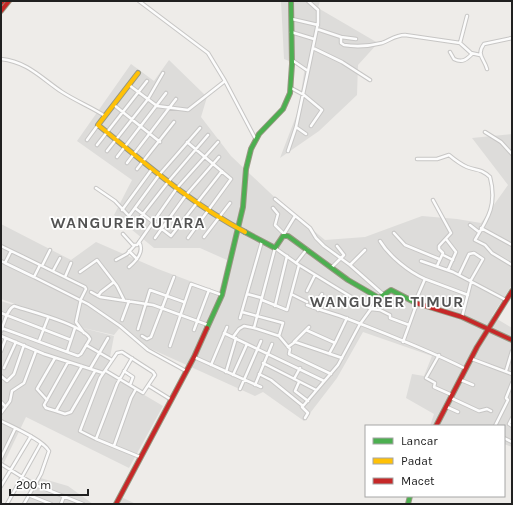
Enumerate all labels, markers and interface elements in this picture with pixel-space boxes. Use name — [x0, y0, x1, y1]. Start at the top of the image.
district label: WANGURER UTARA — [50, 213, 206, 232]
district label: WANGURER TIMUR — [310, 292, 464, 311]
legend — [365, 425, 505, 497]
text: Lancar — [401, 434, 438, 448]
text: Padat — [401, 454, 433, 468]
scale bar — [10, 471, 88, 497]
text: Macet — [401, 474, 435, 488]
text: 200 m — [16, 478, 51, 492]

